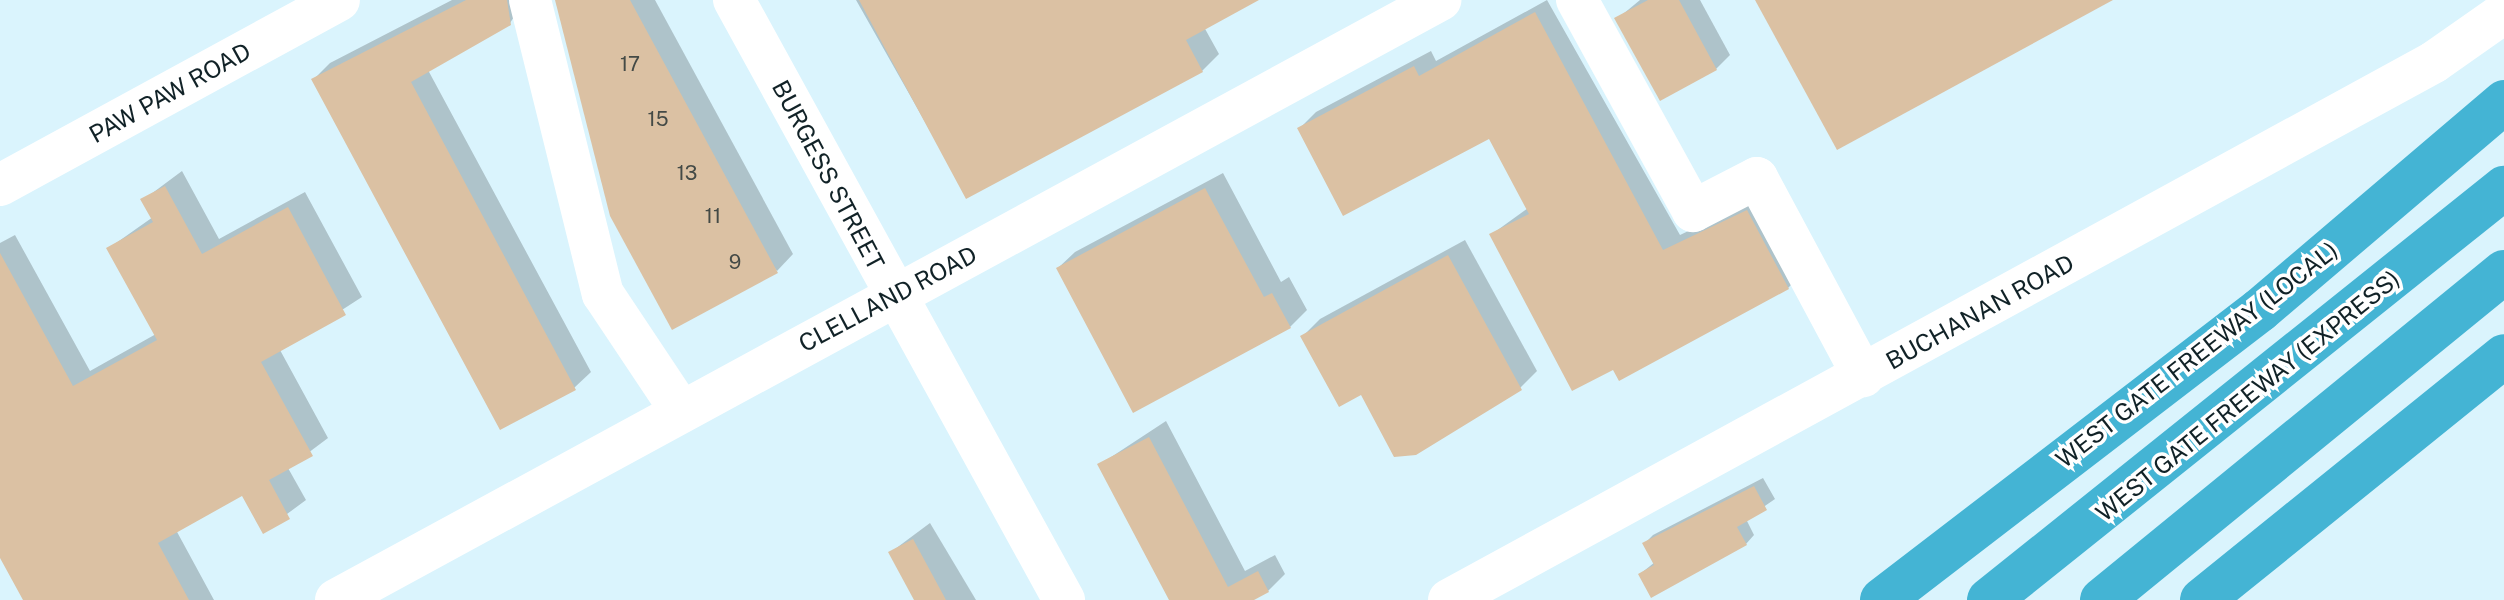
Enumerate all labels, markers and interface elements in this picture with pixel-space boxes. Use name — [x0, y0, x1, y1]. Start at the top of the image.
street label: PAW PAW ROAD — [84, 37, 256, 149]
house number: 17 — [620, 52, 640, 76]
street label: BURGESS STREET — [766, 75, 890, 275]
house number: 15 — [648, 107, 668, 131]
house number: 13 — [677, 161, 697, 185]
house number: 11 — [705, 204, 721, 228]
street label: WEST GATE FREEWAY (LOCAL) — [2050, 236, 2344, 474]
street label: CLELLAND ROAD — [794, 240, 982, 358]
street label: BUCHANAN ROAD — [1881, 248, 2079, 376]
house number: 9 — [729, 250, 741, 274]
street label: WEST GATE FREEWAY (EXPRESS) — [2090, 264, 2406, 528]

